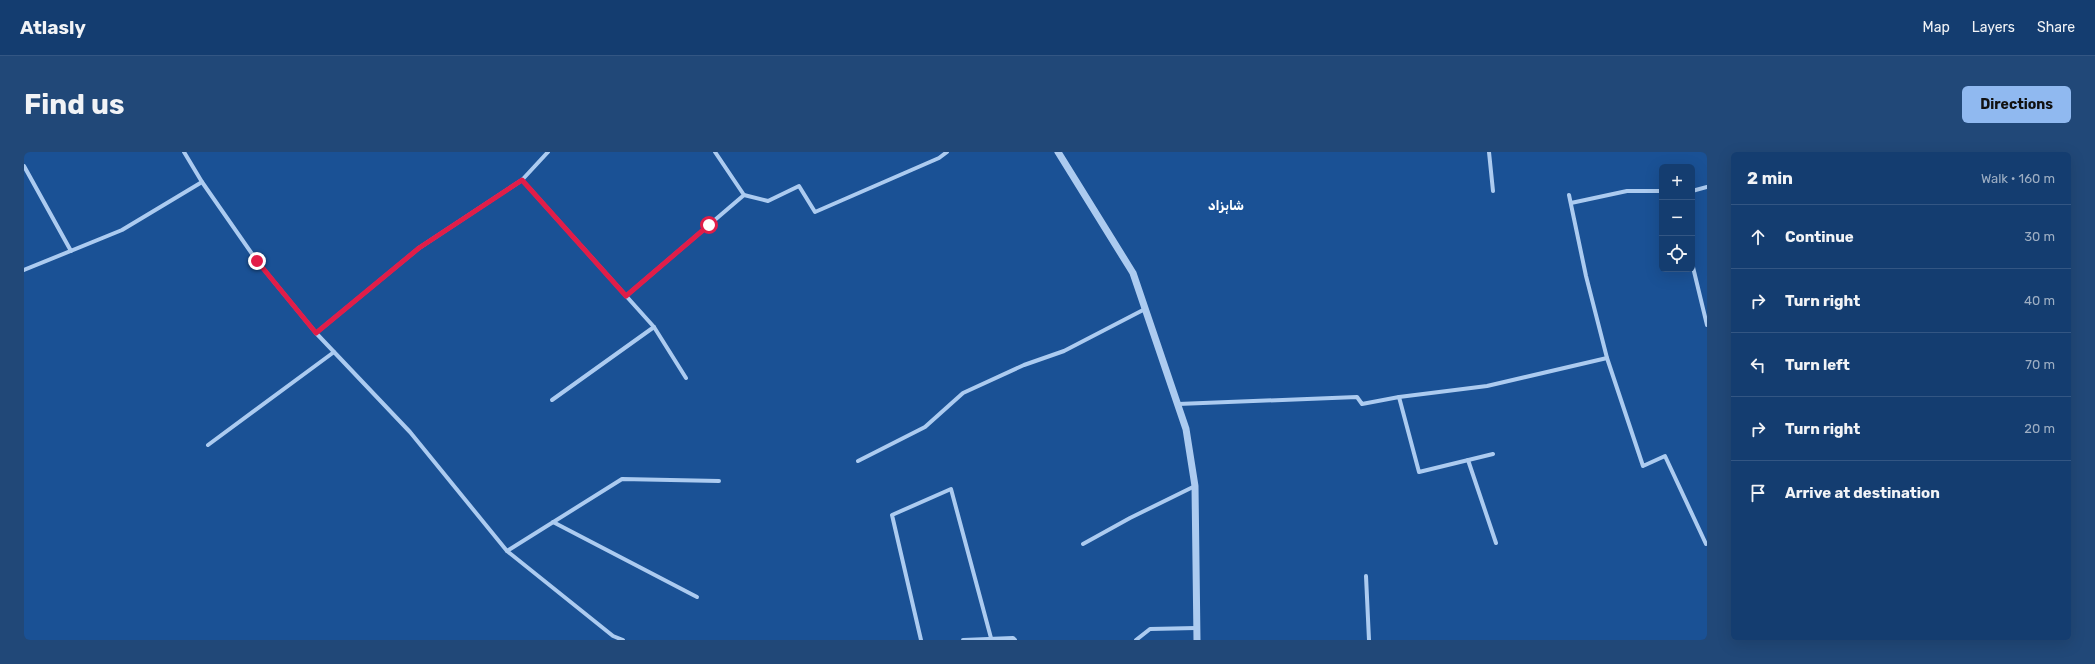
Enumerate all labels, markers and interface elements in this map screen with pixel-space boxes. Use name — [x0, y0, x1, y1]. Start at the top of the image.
text: Atlasly — [20, 16, 86, 39]
text: Map — [1923, 19, 1950, 36]
text: Layers — [1972, 19, 2015, 36]
text: Share — [2037, 19, 2075, 36]
button: Directions — [1962, 86, 2071, 123]
text: Find us — [24, 88, 124, 121]
map controls — [1659, 164, 1695, 272]
button: + — [1659, 164, 1695, 200]
text: 2 min — [1747, 168, 1793, 188]
text: Walk · 160 m — [1981, 171, 2055, 186]
district label: شاہزاد — [1208, 198, 1244, 214]
button: − — [1659, 200, 1695, 236]
route start — [700, 216, 718, 234]
icon: ahead — [1747, 226, 1769, 248]
text: Continue — [1785, 228, 1854, 246]
text: 30 m — [2024, 229, 2055, 244]
button: locate — [1659, 236, 1695, 272]
route end — [248, 252, 266, 270]
icon: right — [1747, 290, 1769, 312]
text: Turn right — [1785, 292, 1860, 310]
text: 40 m — [2024, 293, 2055, 308]
icon: left — [1747, 354, 1769, 376]
text: Turn left — [1785, 356, 1850, 374]
text: 70 m — [2025, 357, 2055, 372]
icon: right — [1747, 418, 1769, 440]
text: Turn right — [1785, 420, 1860, 438]
text: 20 m — [2024, 421, 2055, 436]
icon: arrive — [1747, 482, 1769, 504]
text: Arrive at destination — [1785, 484, 1940, 502]

